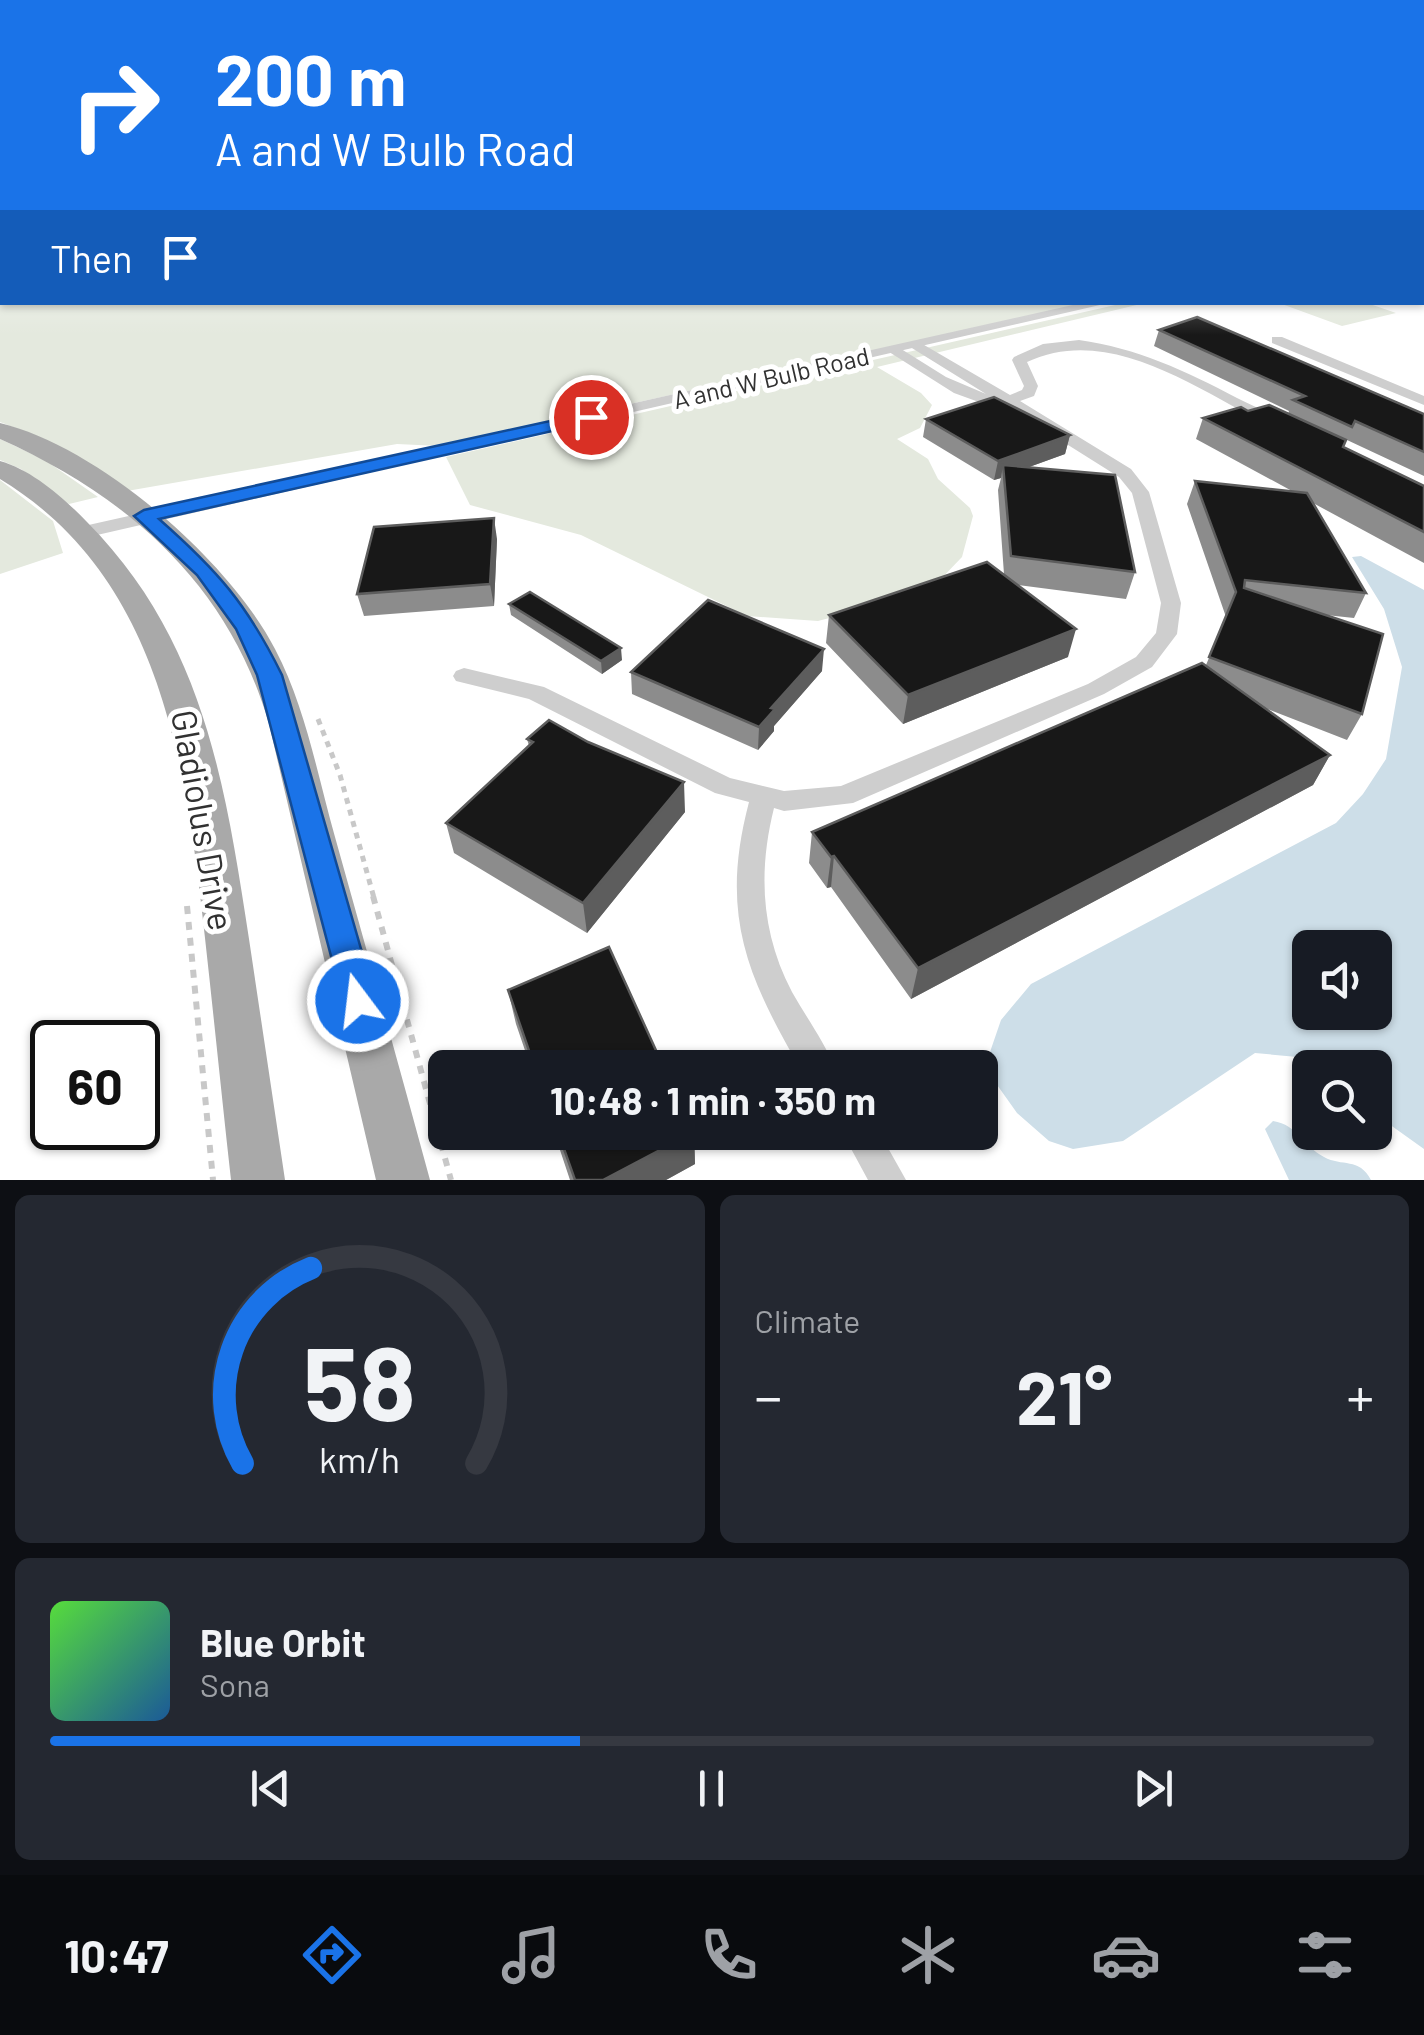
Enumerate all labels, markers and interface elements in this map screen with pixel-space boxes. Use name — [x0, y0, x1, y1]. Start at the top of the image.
text: 200 m — [215, 36, 406, 120]
icon: right — [50, 40, 180, 170]
text: A and W Bulb Road — [215, 121, 576, 175]
icon: arrive — [153, 230, 208, 285]
text: Then — [50, 235, 133, 281]
street label: A and W Bulb Road — [670, 340, 872, 414]
pin — [549, 375, 634, 460]
icon: arrive — [564, 390, 619, 445]
street label: Gladiolus Drive — [164, 706, 244, 934]
map controls — [1292, 930, 1392, 1150]
button: sound — [1292, 930, 1392, 1030]
position arrow — [306, 949, 410, 1053]
speed limit sign: 60 — [30, 1020, 160, 1150]
button: search — [1292, 1050, 1392, 1150]
text: 10:48 · 1 min · 350 m — [550, 1077, 876, 1123]
text: Climate — [755, 1301, 860, 1339]
text: 58 — [304, 1317, 416, 1442]
text: 21° — [1016, 1350, 1112, 1440]
text: − — [755, 1362, 782, 1428]
text: + — [1346, 1362, 1374, 1428]
text: km/h — [319, 1437, 400, 1480]
text: Blue Orbit — [200, 1619, 366, 1665]
text: Sona — [200, 1665, 270, 1703]
icon: previous — [243, 1761, 298, 1816]
icon: pause — [684, 1761, 739, 1816]
icon: next — [1126, 1761, 1181, 1816]
icon: directions — [297, 1920, 367, 1990]
icon: music — [496, 1920, 566, 1990]
icon: phone — [694, 1920, 764, 1990]
icon: climate — [893, 1920, 963, 1990]
icon: car — [1091, 1920, 1161, 1990]
icon: filters — [1290, 1920, 1360, 1990]
text: 10:47 — [64, 1928, 169, 1982]

